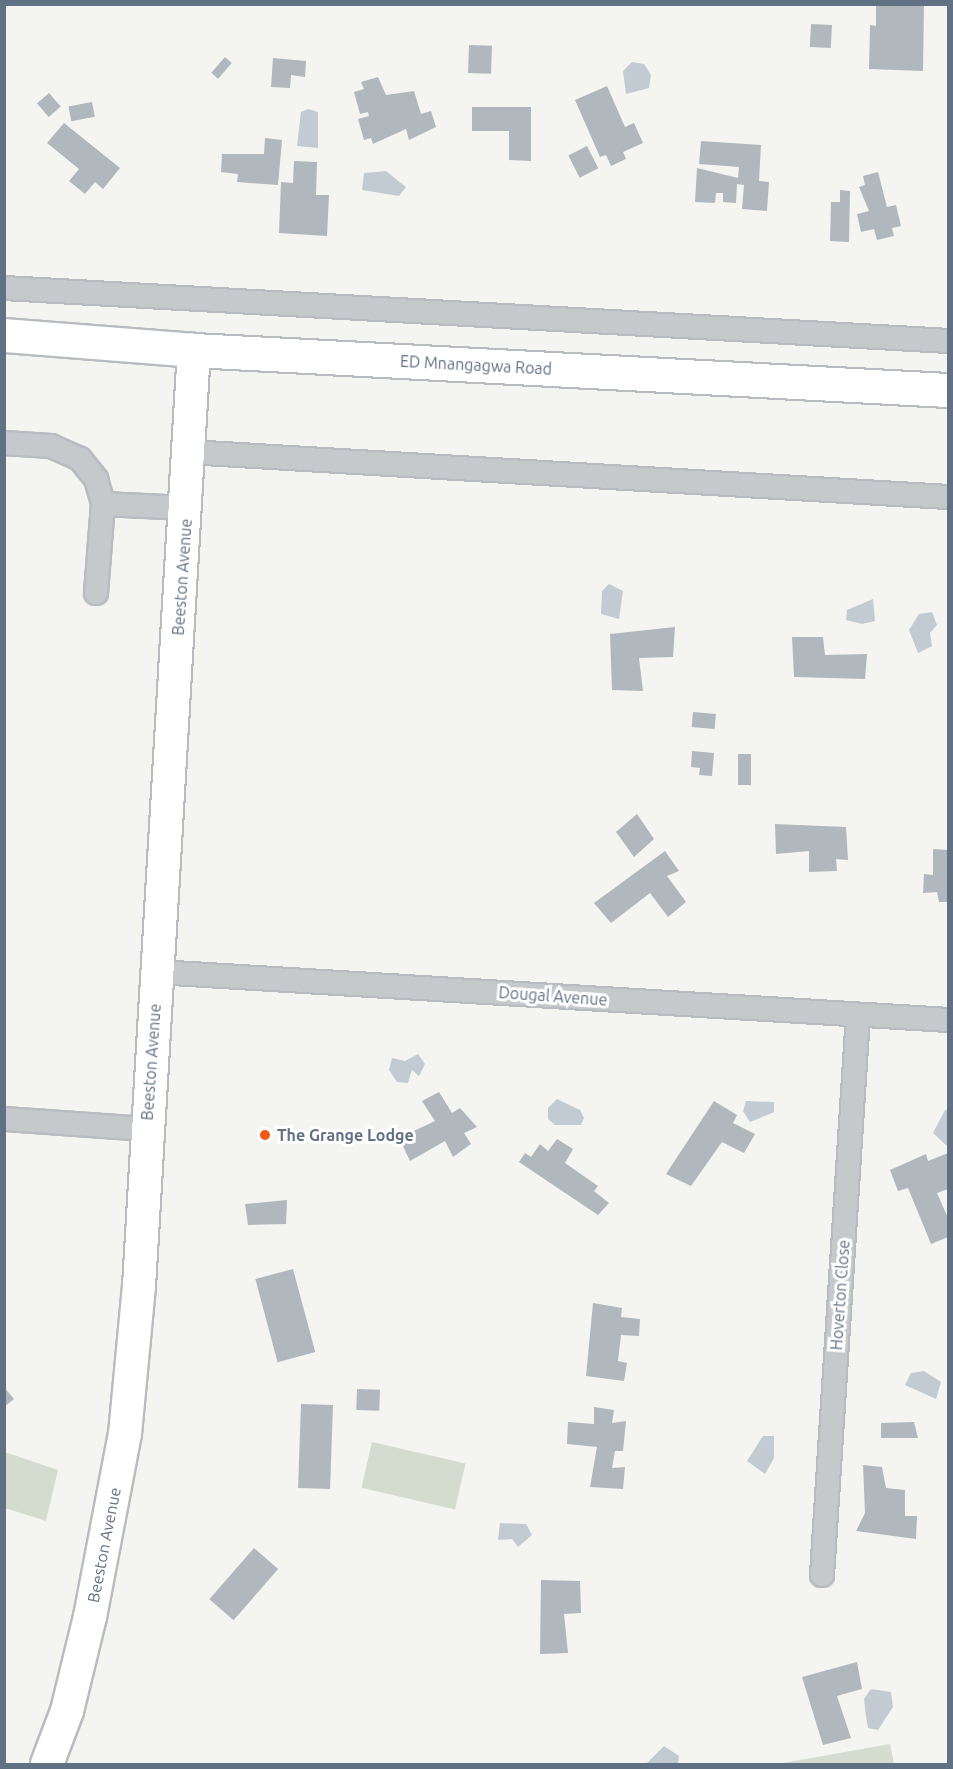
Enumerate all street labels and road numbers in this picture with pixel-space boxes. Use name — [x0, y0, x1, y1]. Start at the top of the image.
street label: ED Mnangagwa Road — [400, 351, 552, 379]
street label: Beeston Avenue — [168, 518, 196, 636]
street label: Dougal Avenue — [498, 983, 608, 1009]
street label: Beeston Avenue — [137, 1003, 165, 1121]
street label: Hoverton Close — [827, 1239, 853, 1351]
street label: Beeston Avenue — [83, 1486, 125, 1604]

